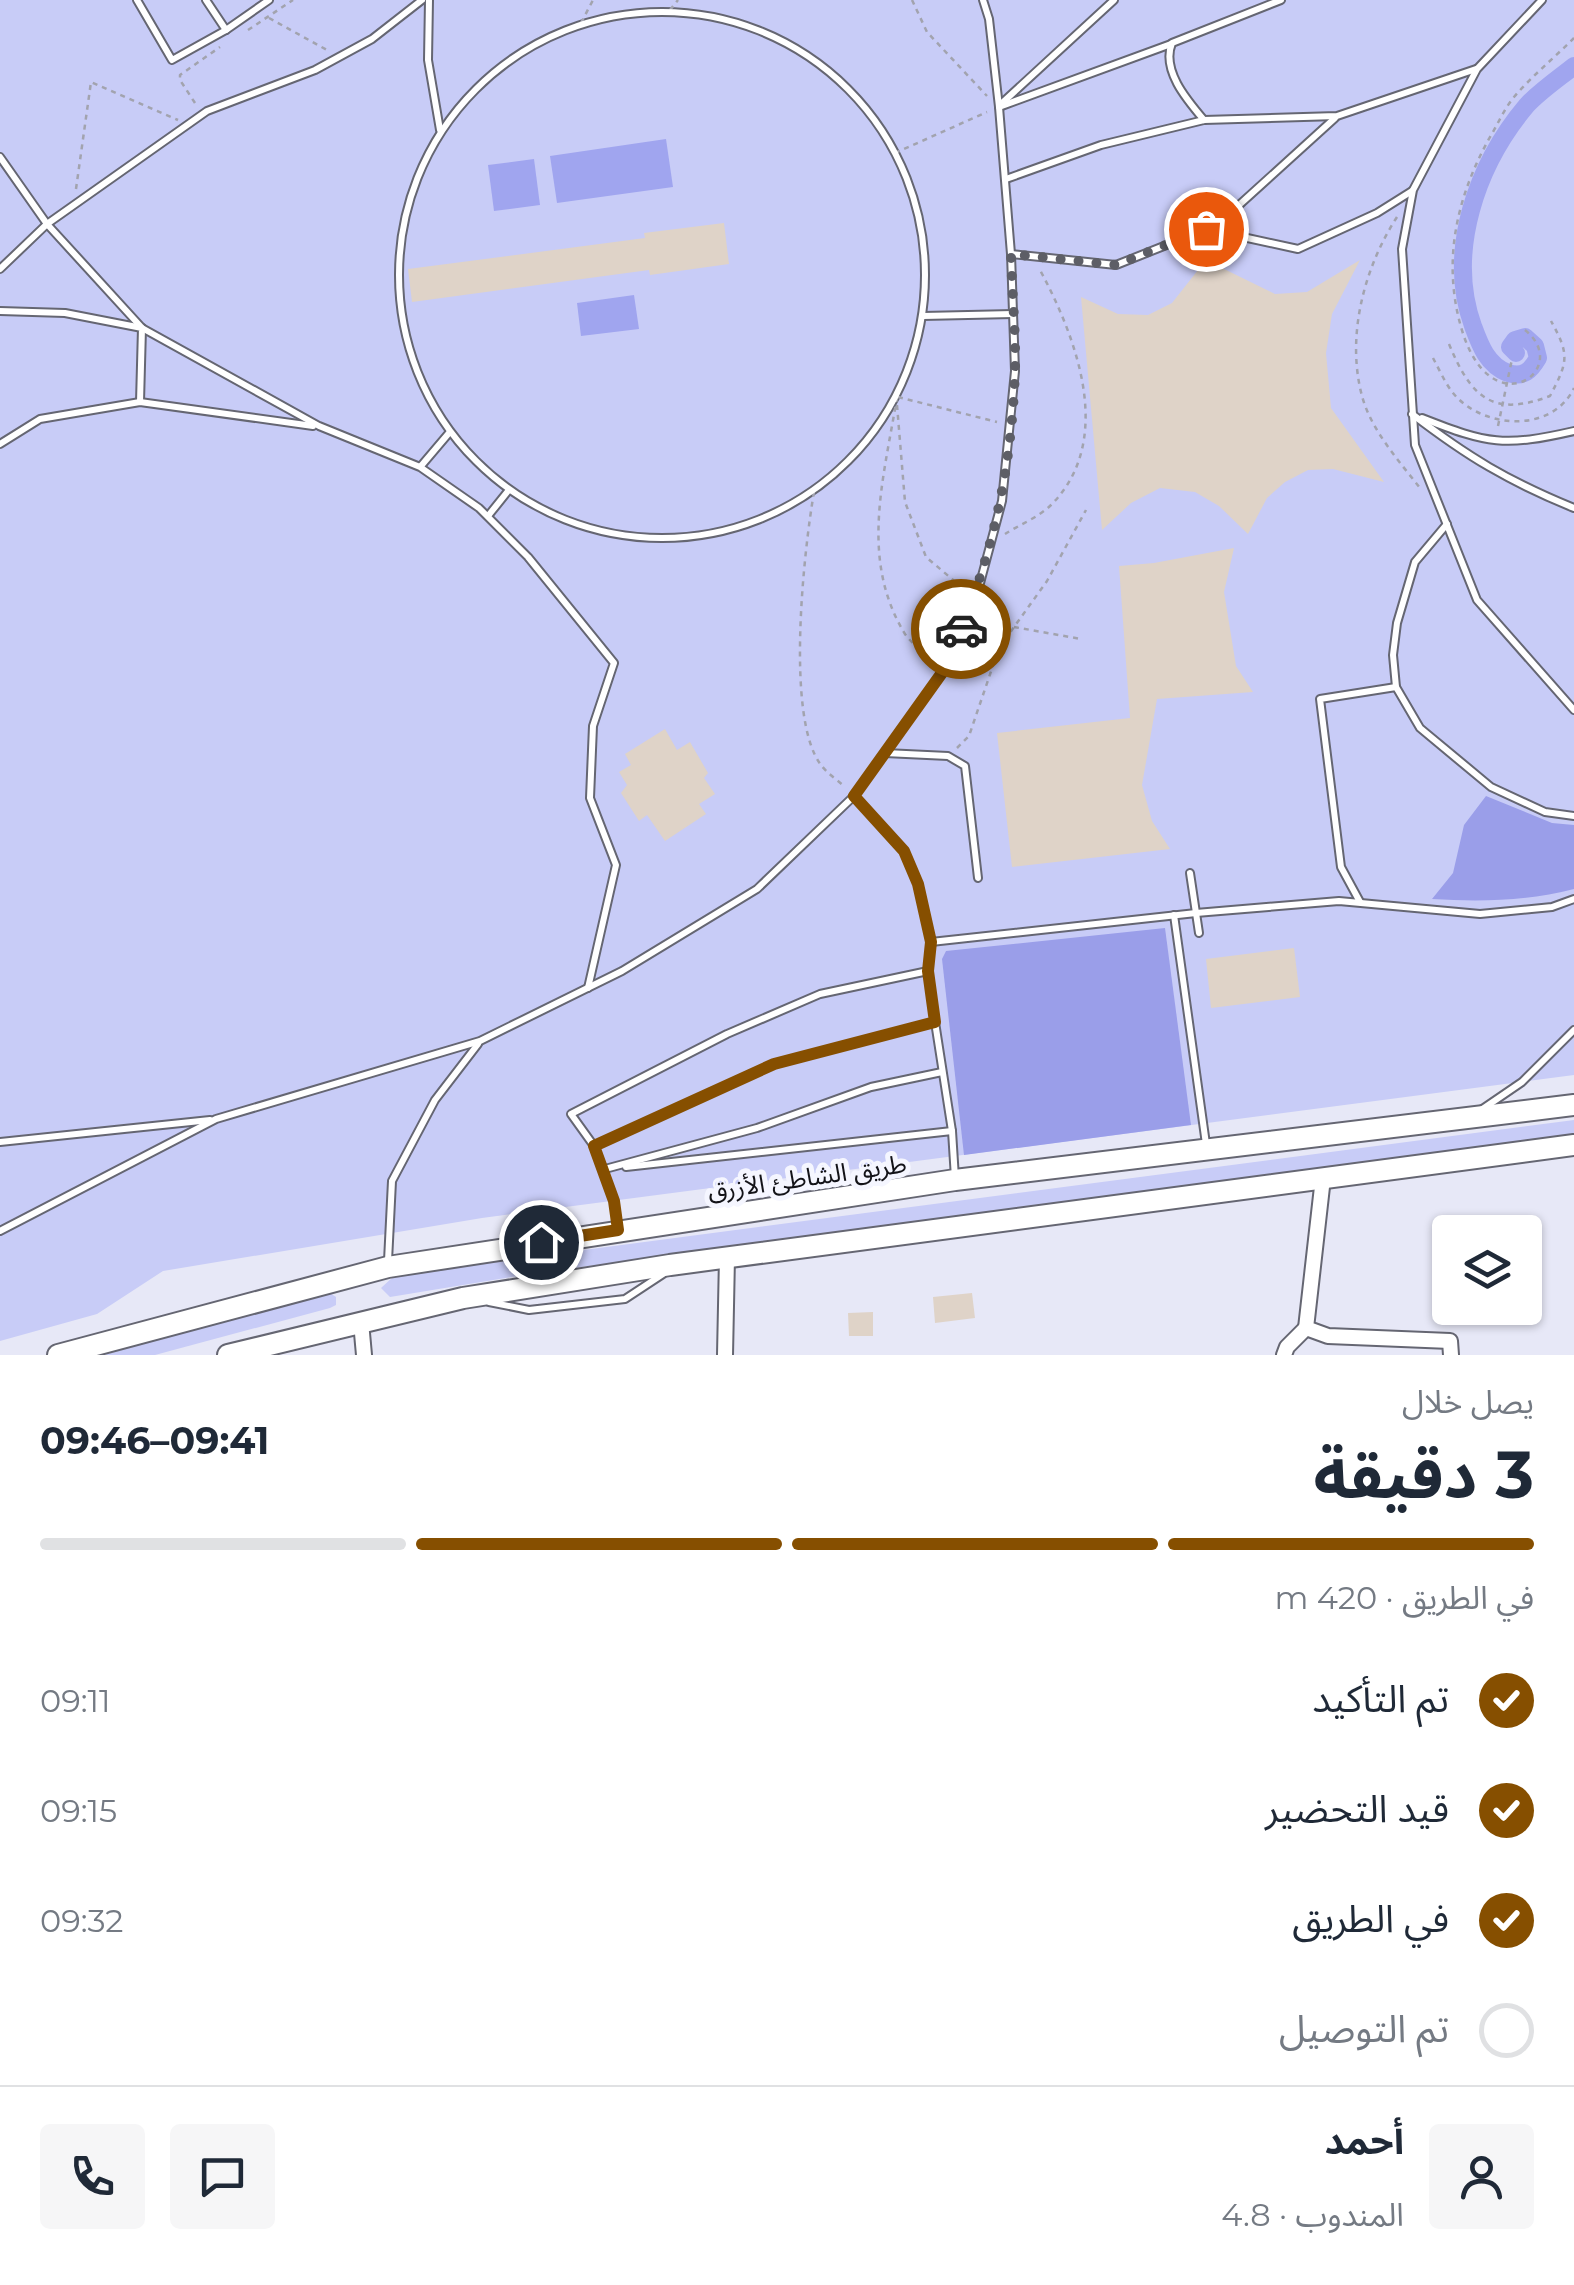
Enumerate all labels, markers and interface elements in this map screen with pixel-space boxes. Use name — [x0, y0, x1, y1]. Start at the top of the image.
pin — [1164, 187, 1249, 272]
icon: bag — [1179, 202, 1234, 257]
courier — [911, 579, 1011, 679]
icon: car — [934, 602, 989, 657]
street label: طريق الشاطئ الأزرق — [706, 1148, 909, 1207]
pin — [499, 1200, 584, 1285]
icon: home — [514, 1215, 569, 1270]
map controls — [1432, 1215, 1542, 1325]
button: layers — [1432, 1215, 1542, 1325]
text: يصل خلال — [1402, 1382, 1534, 1421]
text: 09:41–09:46 — [40, 1417, 269, 1464]
text: 3 دقيقة — [1314, 1435, 1534, 1514]
text: في الطريق · 420 m — [1274, 1578, 1534, 1617]
icon: check — [1479, 1673, 1534, 1728]
text: تم التأكيد — [1312, 1675, 1449, 1722]
text: 09:11 — [40, 1681, 111, 1720]
icon: check — [1479, 1783, 1534, 1838]
text: قيد التحضير — [1265, 1785, 1449, 1832]
text: 09:15 — [40, 1791, 117, 1830]
icon: check — [1479, 1893, 1534, 1948]
text: في الطريق — [1292, 1895, 1449, 1942]
text: 09:32 — [40, 1901, 124, 1940]
text: تم التوصيل — [1279, 2005, 1449, 2052]
text: أحمد — [1324, 2117, 1404, 2164]
button: phone — [40, 2124, 145, 2229]
button: chat — [170, 2124, 275, 2229]
button: person — [1429, 2124, 1534, 2229]
text: المندوب · 4.8 — [1221, 2195, 1404, 2234]

